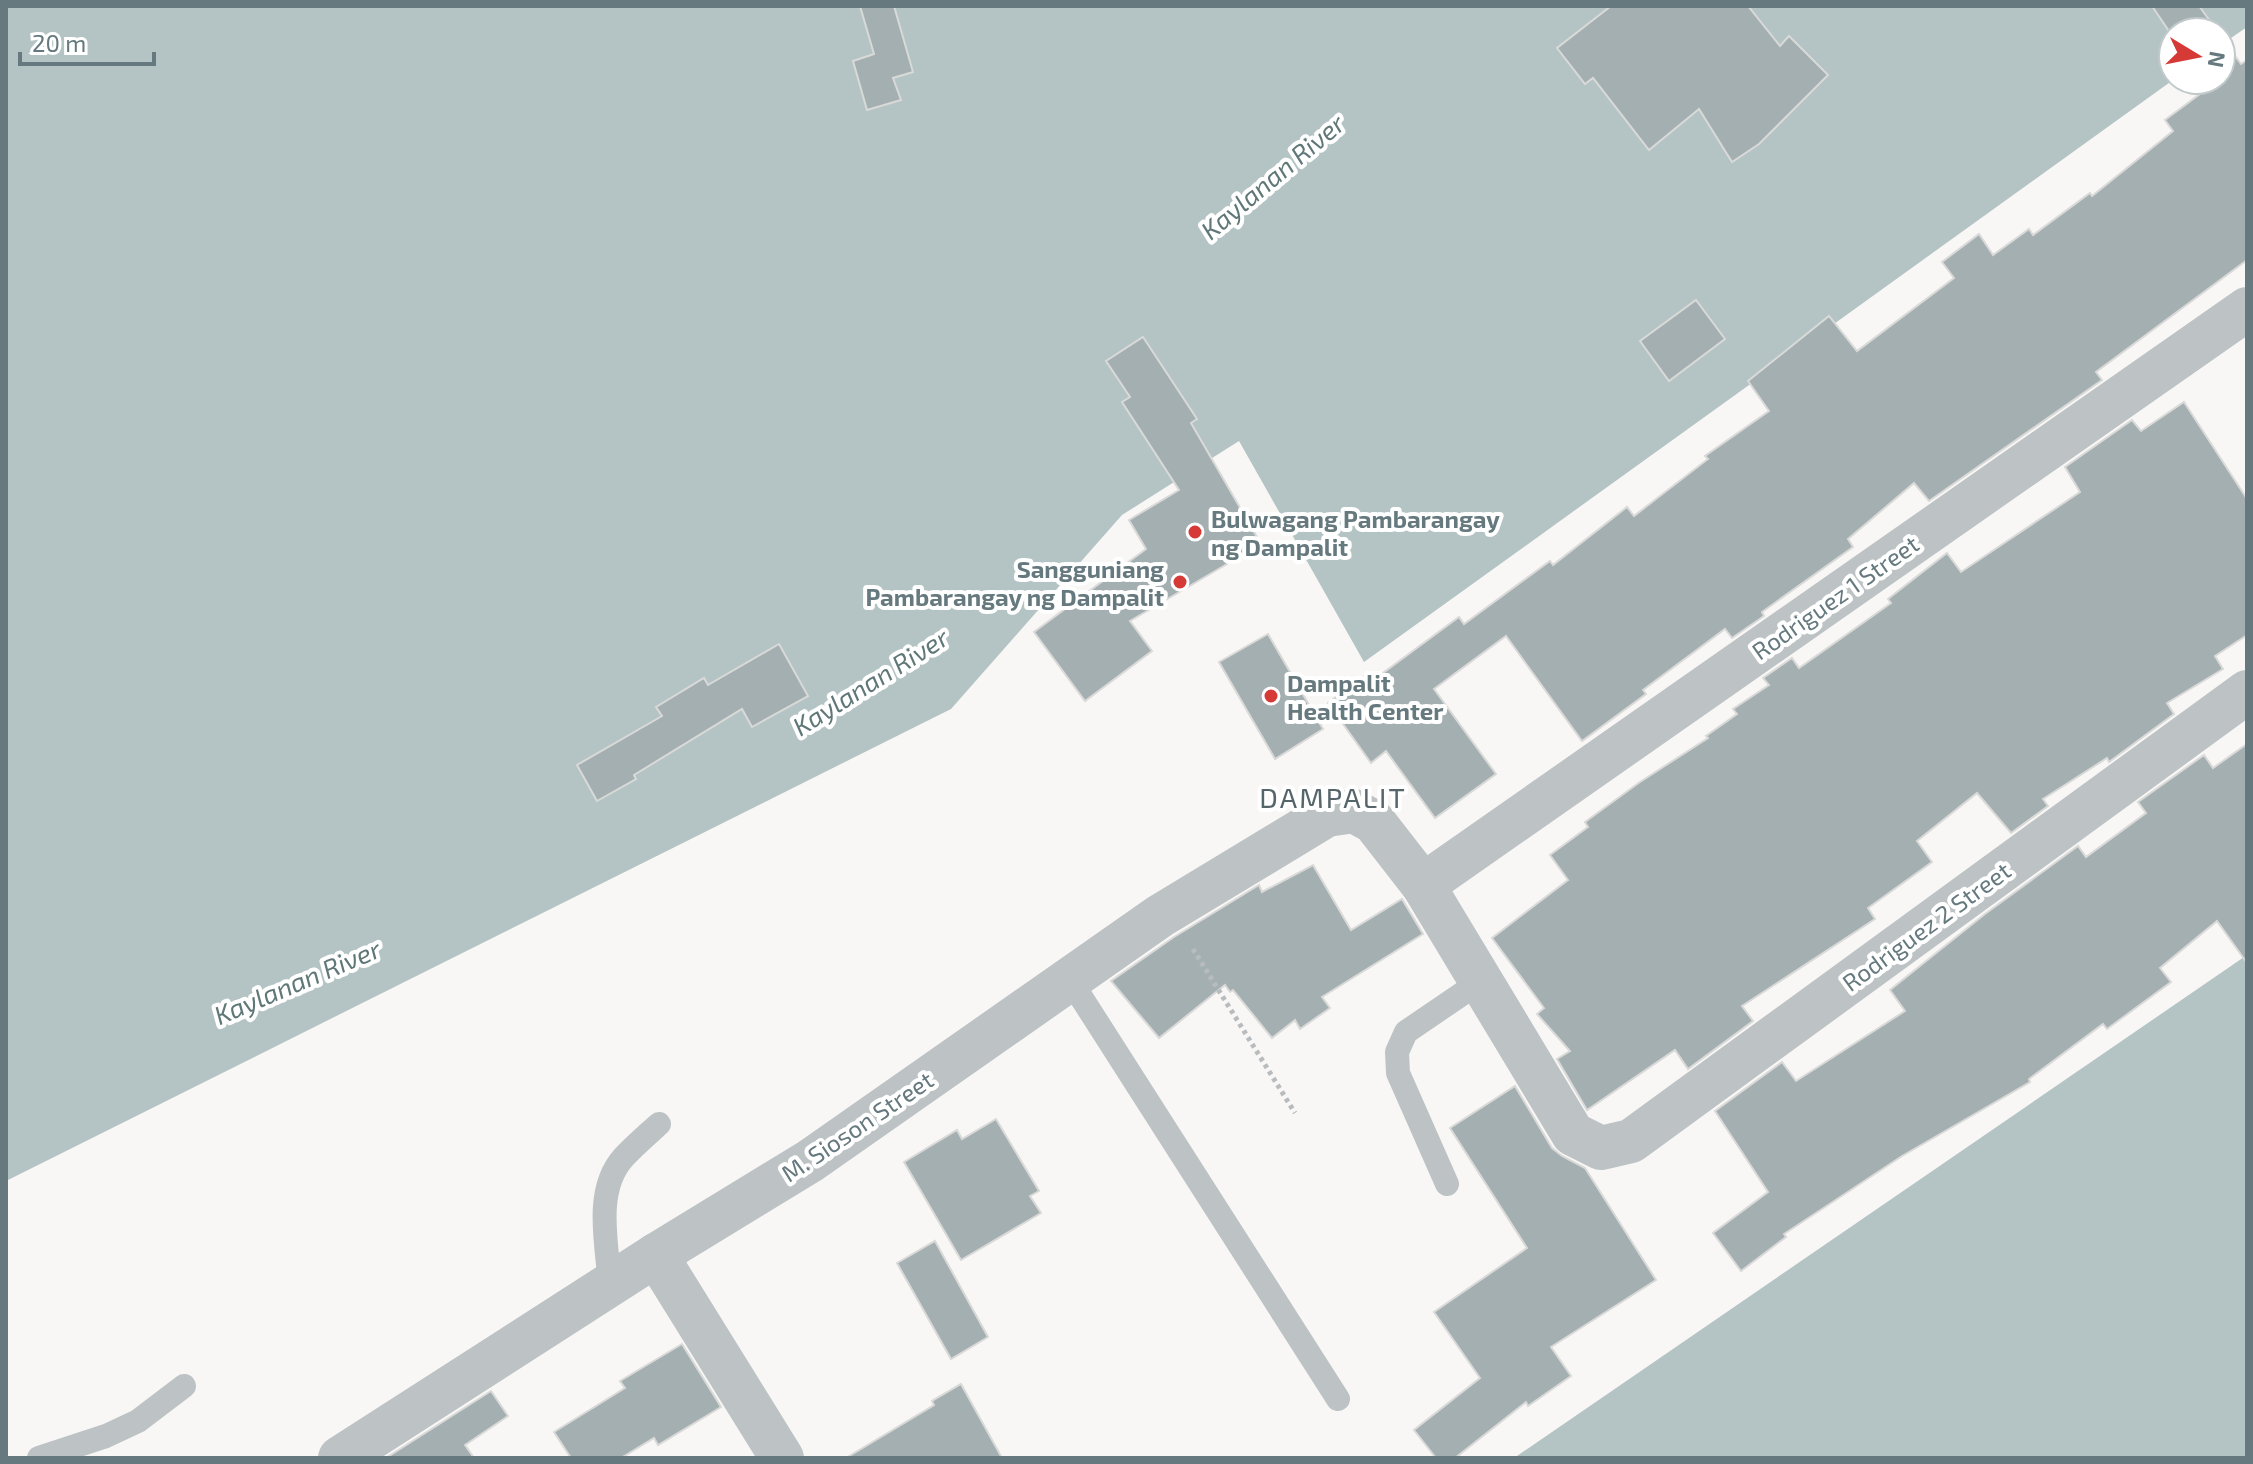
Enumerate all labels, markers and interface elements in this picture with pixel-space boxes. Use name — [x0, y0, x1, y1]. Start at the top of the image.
scale bar — [20, 16, 154, 66]
north arrow — [2157, 16, 2237, 96]
text: 20 m — [32, 28, 86, 57]
text: N — [2203, 50, 2232, 70]
water label: Kaylanan River — [1194, 107, 1351, 246]
place label: Bulwagang Pambarangay ng Dampalit — [1211, 504, 1500, 561]
marker: Bulwagang Pambarangay ng Dampalit — [1186, 523, 1204, 541]
street label: Rodriguez 1 Street — [1746, 529, 1924, 665]
place label: Sangguniang Pambarangay ng Dampalit — [865, 554, 1164, 611]
marker: Sangguniang Pambarangay ng Dampalit — [1171, 573, 1189, 591]
water label: Kaylanan River — [786, 620, 955, 742]
place label: Dampalit Health Center — [1287, 668, 1444, 725]
marker: Dampalit Health Center — [1262, 687, 1280, 705]
district label: DAMPALIT — [1259, 780, 1407, 814]
street label: Rodriguez 2 Street — [1836, 855, 2016, 997]
water label: Kaylanan River — [209, 932, 386, 1031]
street label: M. Sioson Street — [776, 1065, 938, 1187]

